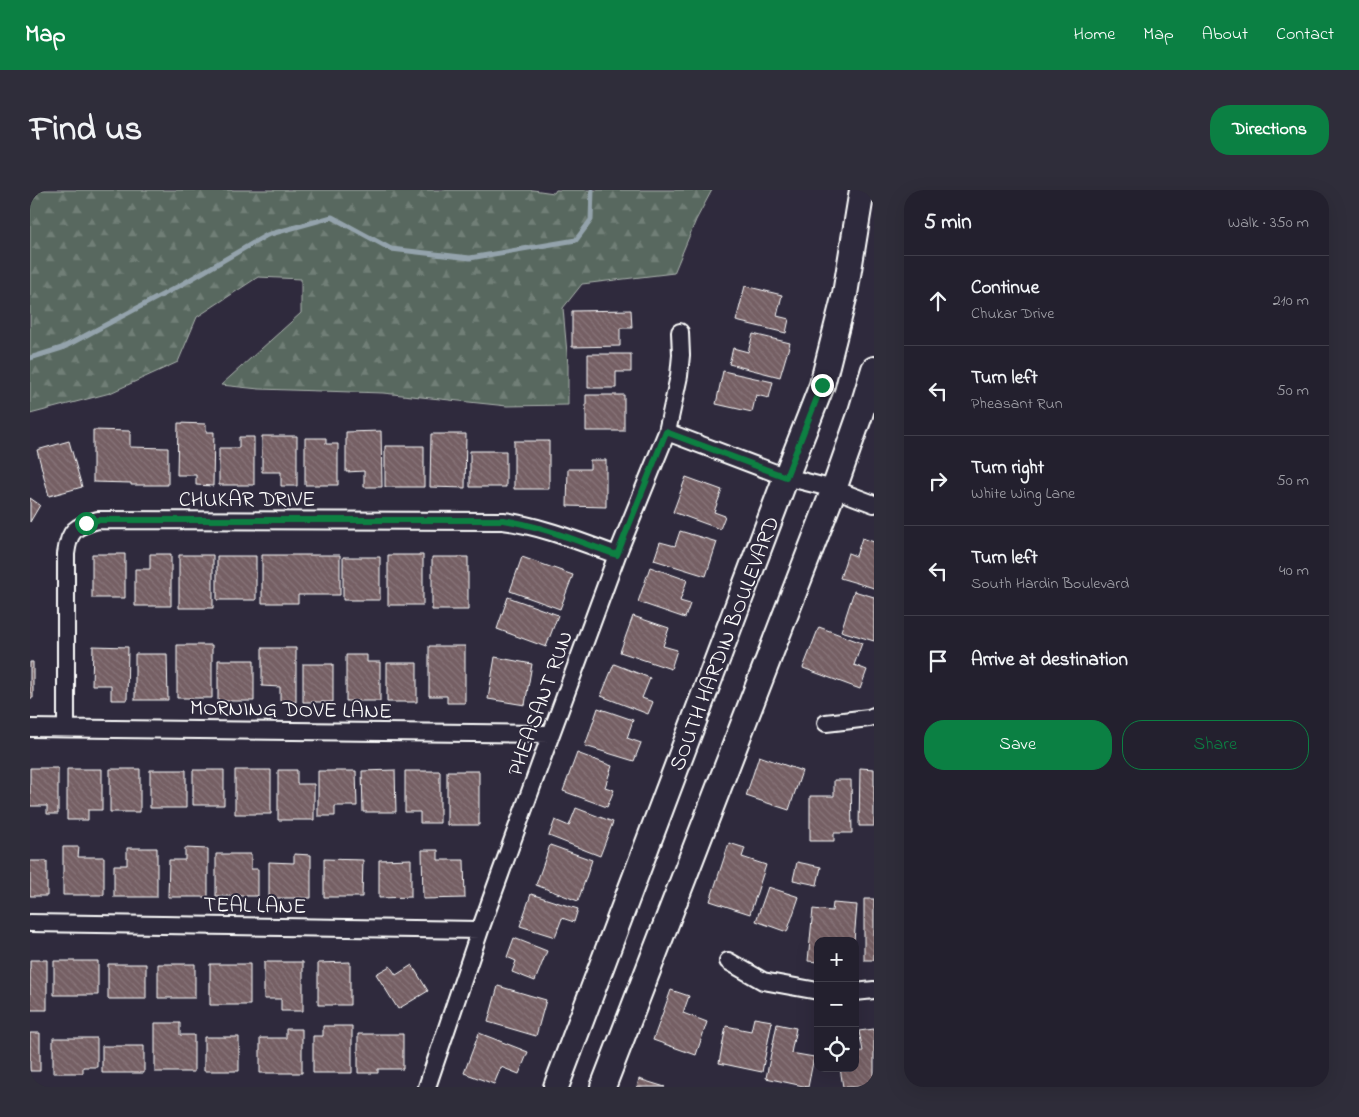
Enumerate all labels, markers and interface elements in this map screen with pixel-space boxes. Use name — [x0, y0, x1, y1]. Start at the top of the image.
text: Map — [25, 18, 66, 53]
text: Home — [1074, 22, 1115, 48]
text: Map — [1143, 22, 1174, 48]
text: About — [1202, 22, 1248, 48]
text: Contact — [1276, 22, 1334, 48]
text: Find us — [30, 105, 142, 156]
button: Directions — [1210, 105, 1329, 155]
text: 5 min — [924, 208, 972, 238]
text: Walk · 350 m — [1228, 211, 1309, 235]
text: Continue — [971, 275, 1039, 302]
icon: ahead — [924, 287, 952, 315]
text: 210 m — [1273, 289, 1309, 313]
text: Chukar Drive — [971, 302, 1055, 326]
text: Turn left — [971, 365, 1038, 392]
route end — [811, 374, 834, 397]
icon: left — [924, 377, 952, 405]
text: 50 m — [1277, 379, 1309, 403]
text: Pheasant Run — [971, 392, 1063, 416]
text: Turn right — [971, 455, 1044, 482]
icon: right — [924, 467, 952, 495]
text: 50 m — [1277, 469, 1309, 493]
text: White Wing Lane — [971, 482, 1075, 506]
street label: CHUKAR DRIVE — [179, 485, 315, 517]
route start — [75, 512, 98, 535]
street label: SOUTH HARDIN BOULEVARD — [662, 512, 789, 776]
text: Turn left — [971, 545, 1038, 572]
icon: left — [924, 557, 952, 585]
text: 40 m — [1279, 559, 1309, 583]
text: South Hardin Boulevard — [971, 572, 1129, 596]
street label: PHEASANT RUN — [501, 627, 583, 781]
icon: arrive — [924, 647, 952, 675]
text: Arrive at destination — [971, 647, 1128, 674]
street label: MORNING DOVE LANE — [189, 693, 392, 729]
button: Save — [924, 720, 1112, 770]
button: Share — [1122, 720, 1309, 770]
street label: TEAL LANE — [203, 890, 307, 924]
map controls — [814, 937, 859, 1072]
button: + — [814, 937, 859, 982]
button: − — [814, 982, 859, 1027]
button: locate — [814, 1027, 859, 1072]

